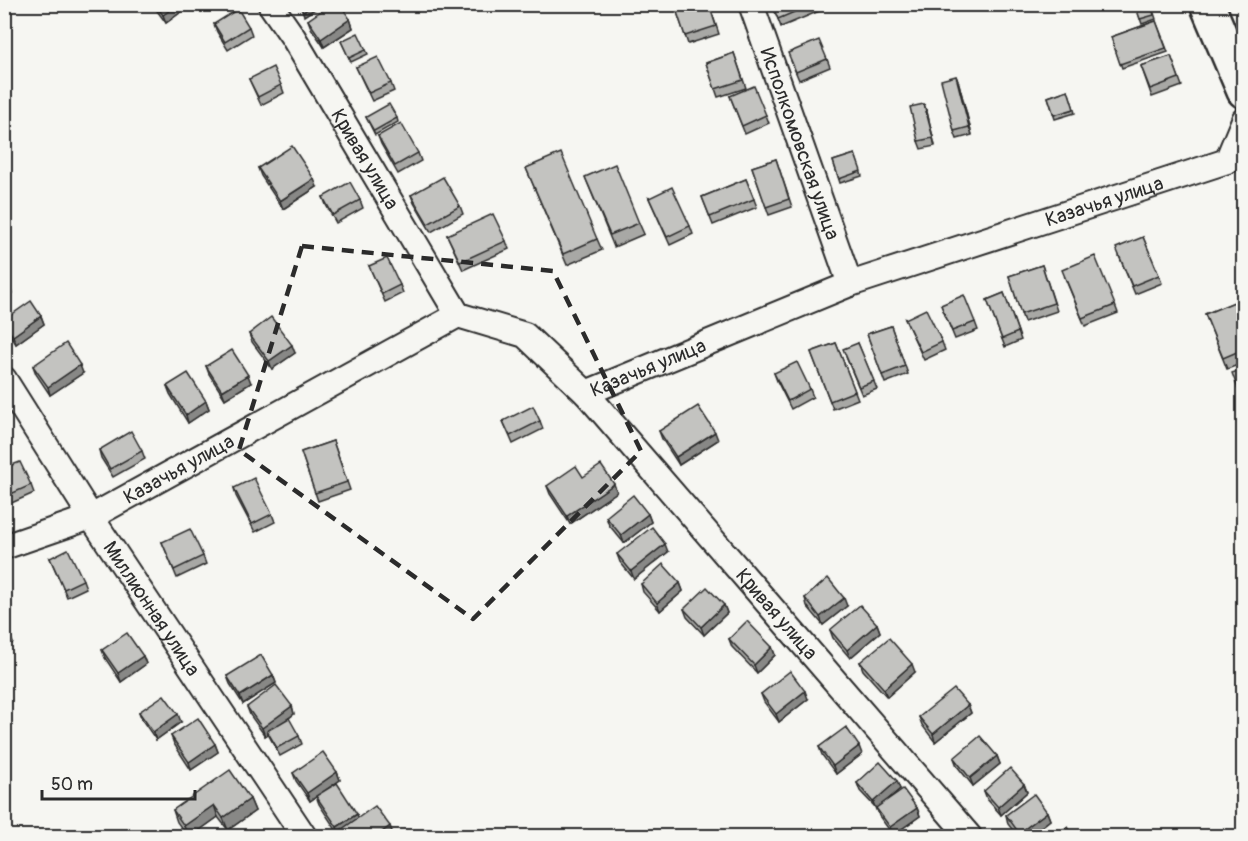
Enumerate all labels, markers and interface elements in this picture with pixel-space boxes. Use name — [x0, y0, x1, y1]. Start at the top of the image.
street label: Исполкомовская улица — [755, 44, 846, 243]
street label: Кривая улица — [326, 104, 405, 214]
street label: Казачья улица — [1042, 170, 1166, 232]
street label: Казачья улица — [586, 332, 709, 402]
street label: Казачья улица — [119, 428, 238, 509]
street label: Миллионная улица — [98, 536, 206, 681]
street label: Кривая улица — [731, 563, 823, 665]
scale bar — [42, 763, 195, 801]
text: 50 m — [51, 773, 93, 796]

